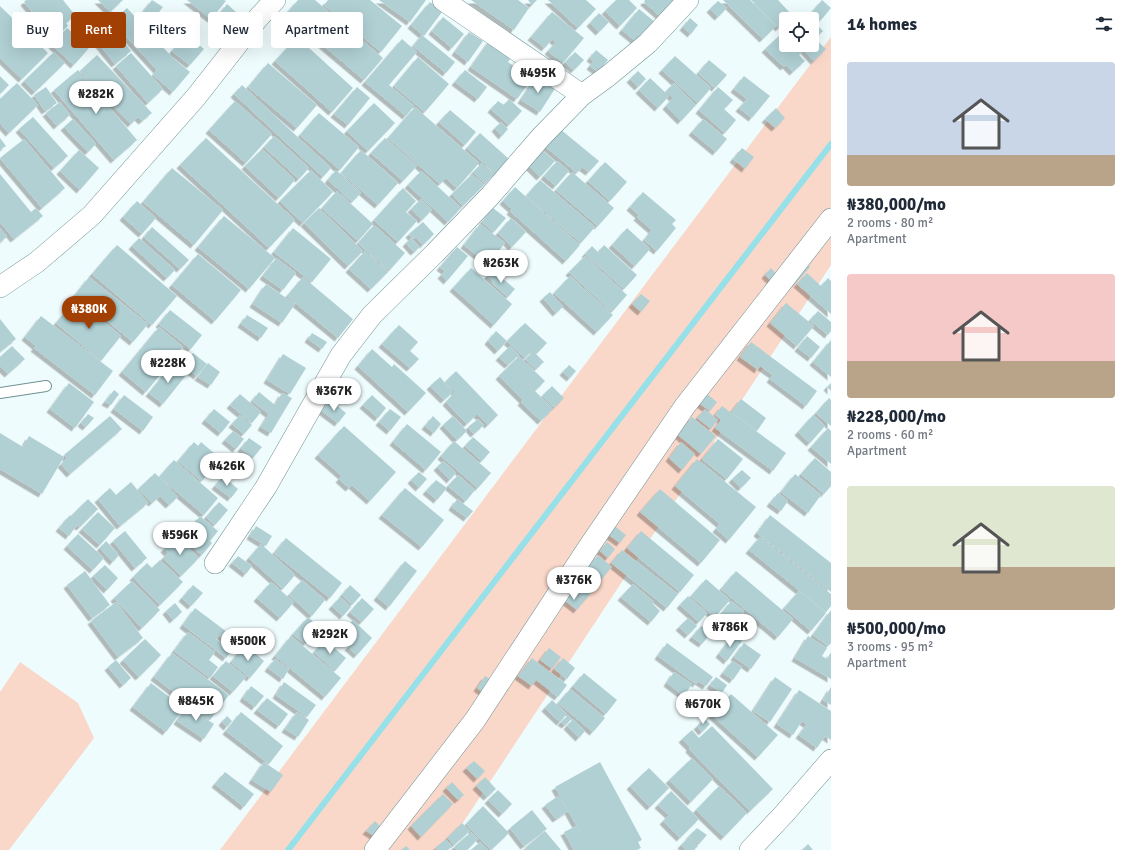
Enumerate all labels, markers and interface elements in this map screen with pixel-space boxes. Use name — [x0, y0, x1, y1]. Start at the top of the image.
chip: Buy — [12, 12, 63, 48]
chip: Rent — [71, 12, 126, 48]
chip: Filters — [134, 12, 200, 48]
chip: New — [208, 12, 263, 48]
chip: Apartment — [271, 12, 363, 48]
map controls — [779, 12, 819, 52]
button: locate — [779, 12, 819, 52]
icon: filters — [1093, 13, 1115, 35]
text: 14 homes — [847, 14, 917, 35]
pin: ₦495K — [510, 60, 566, 94]
text: ₦495K — [520, 65, 556, 81]
pin: ₦282K — [68, 81, 124, 115]
text: ₦282K — [78, 86, 114, 102]
icon: home — [945, 88, 1017, 160]
text: ₦380,000/mo — [847, 194, 946, 215]
text: 2 rooms · 80 m² — [847, 215, 933, 231]
text: Apartment — [847, 231, 907, 247]
pin: ₦263K — [473, 250, 529, 284]
text: ₦263K — [483, 255, 519, 271]
pin: ₦380K — [61, 296, 117, 330]
icon: home — [945, 300, 1017, 372]
text: ₦380K — [71, 301, 107, 317]
pin: ₦228K — [140, 350, 196, 384]
text: ₦228K — [150, 355, 186, 371]
pin: ₦367K — [306, 378, 362, 412]
text: ₦367K — [316, 383, 352, 399]
text: ₦228,000/mo — [847, 406, 946, 427]
text: 2 rooms · 60 m² — [847, 427, 933, 443]
text: Apartment — [847, 443, 907, 459]
pin: ₦426K — [199, 453, 255, 487]
text: ₦426K — [209, 458, 245, 474]
icon: home — [945, 512, 1017, 584]
pin: ₦596K — [152, 522, 208, 556]
text: ₦596K — [162, 527, 198, 543]
pin: ₦376K — [546, 567, 602, 601]
text: ₦376K — [556, 572, 592, 588]
pin: ₦786K — [702, 614, 758, 648]
text: ₦500,000/mo — [847, 618, 946, 639]
text: ₦786K — [712, 619, 748, 635]
pin: ₦292K — [302, 621, 358, 655]
text: ₦292K — [312, 626, 348, 642]
pin: ₦500K — [220, 628, 276, 662]
text: ₦500K — [230, 633, 266, 649]
text: 3 rooms · 95 m² — [847, 639, 933, 655]
text: Apartment — [847, 655, 907, 671]
pin: ₦845K — [168, 688, 224, 722]
pin: ₦670K — [675, 691, 731, 725]
text: ₦845K — [178, 693, 214, 709]
text: ₦670K — [685, 696, 721, 712]

